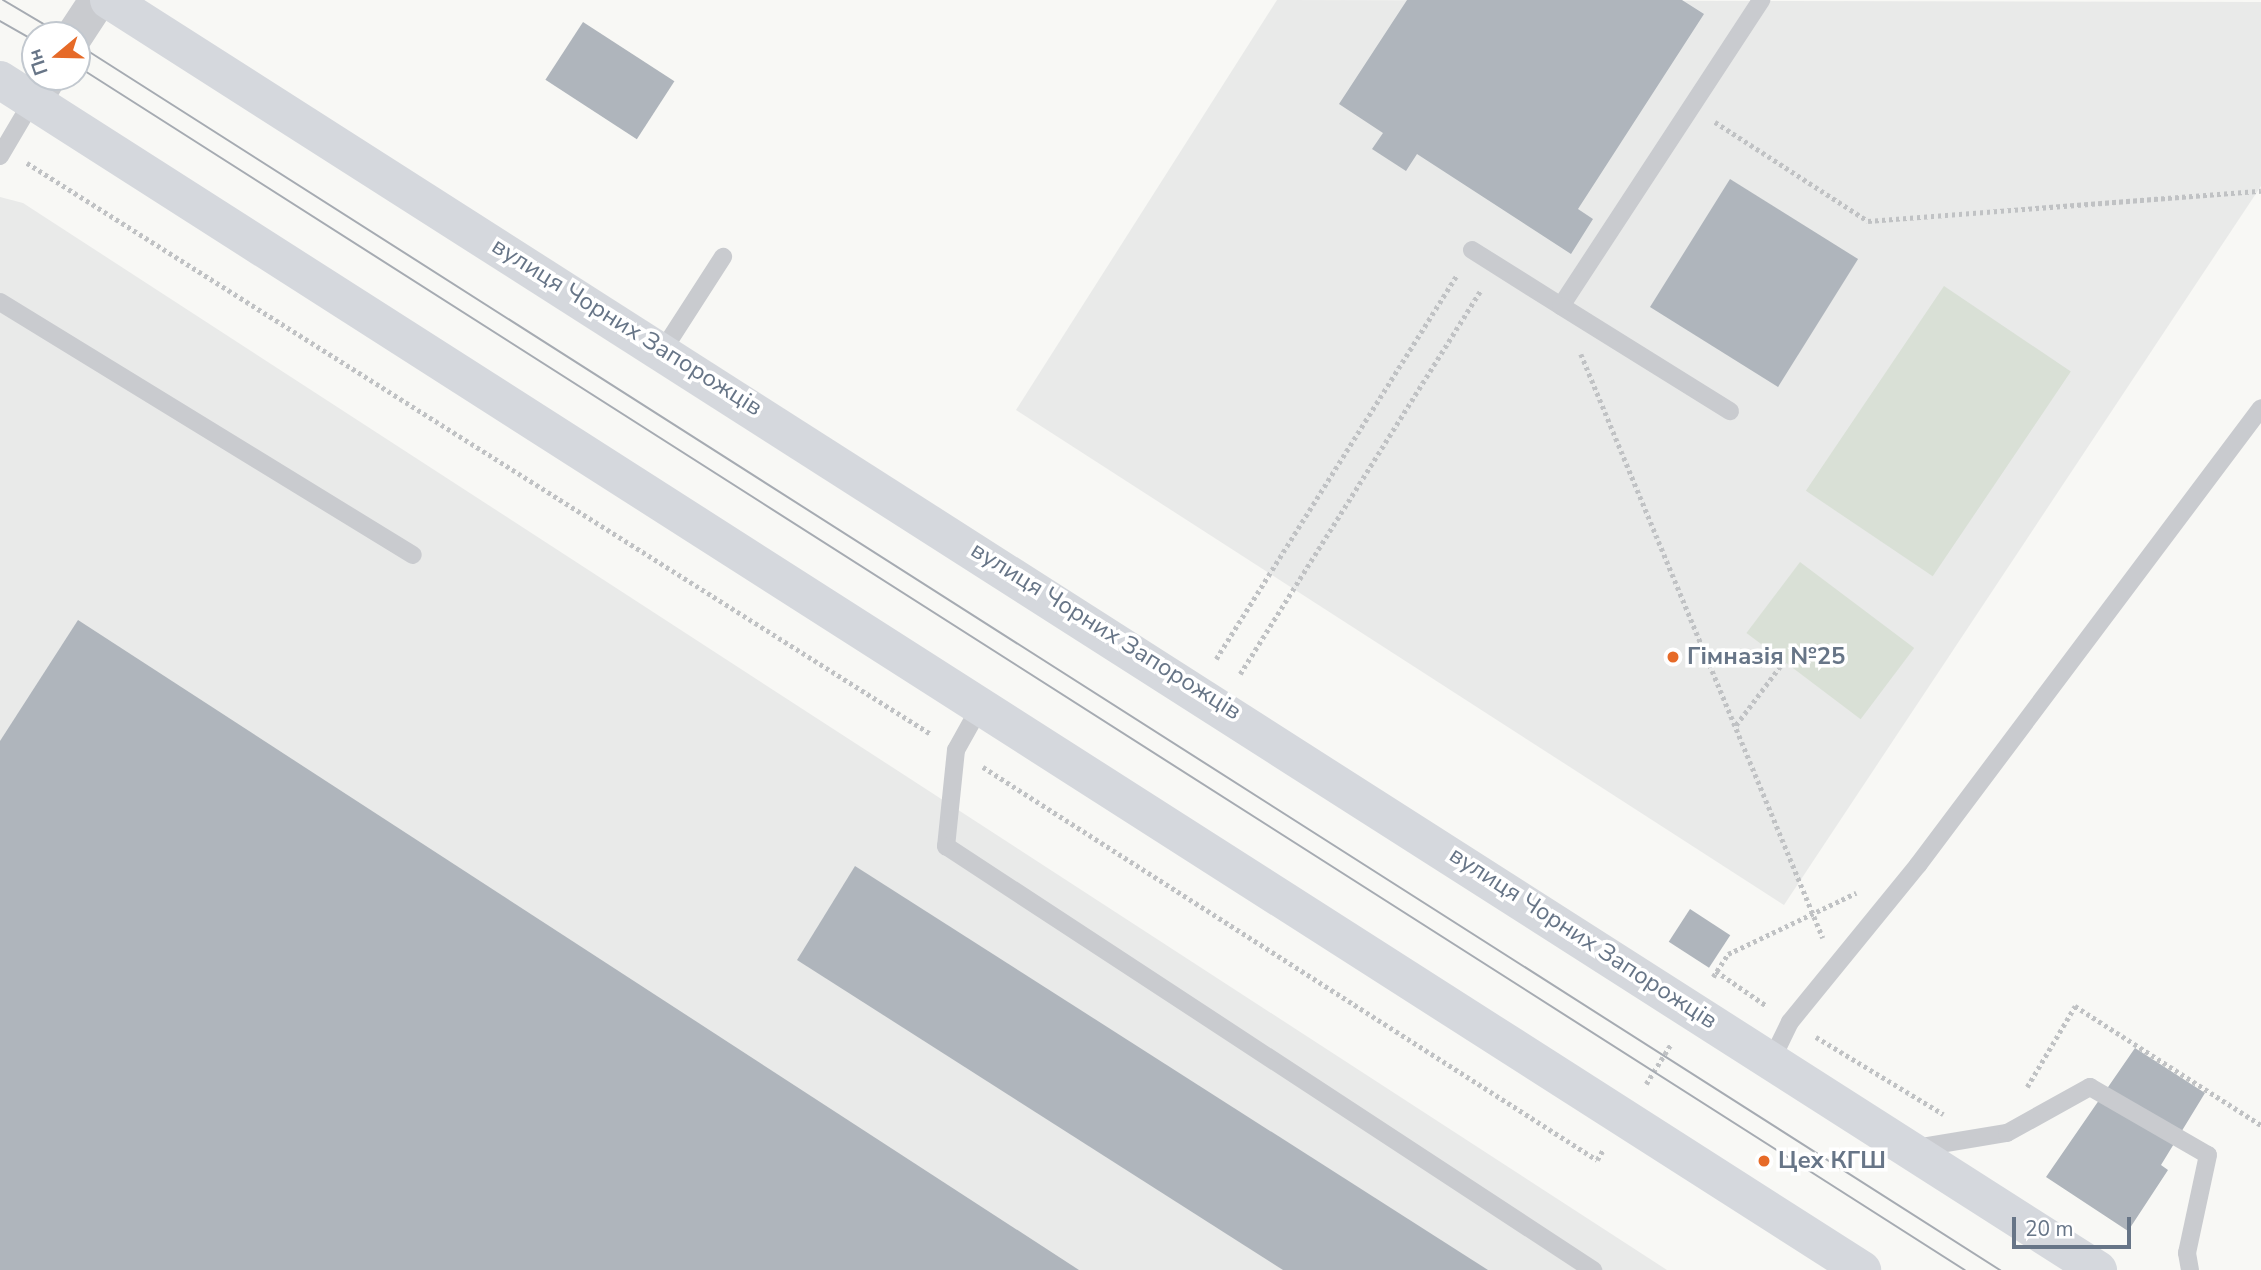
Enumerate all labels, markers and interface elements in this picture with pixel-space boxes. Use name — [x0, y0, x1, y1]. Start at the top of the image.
north arrow — [21, 21, 91, 91]
text: Пн — [21, 46, 55, 79]
street label: вулиця Чорних Запорожців — [487, 232, 767, 422]
street label: вулиця Чорних Запорожців — [966, 536, 1246, 726]
place label: Гімназія №25 — [1687, 643, 1845, 671]
marker: Гімназія №25 — [1665, 649, 1681, 665]
street label: вулиця Чорних Запорожців — [1444, 841, 1722, 1035]
place label: Цех КГШ — [1778, 1147, 1886, 1175]
marker: Цех КГШ — [1756, 1153, 1772, 1169]
scale bar — [2016, 1204, 2135, 1248]
text: 20 m — [2025, 1215, 2074, 1243]

